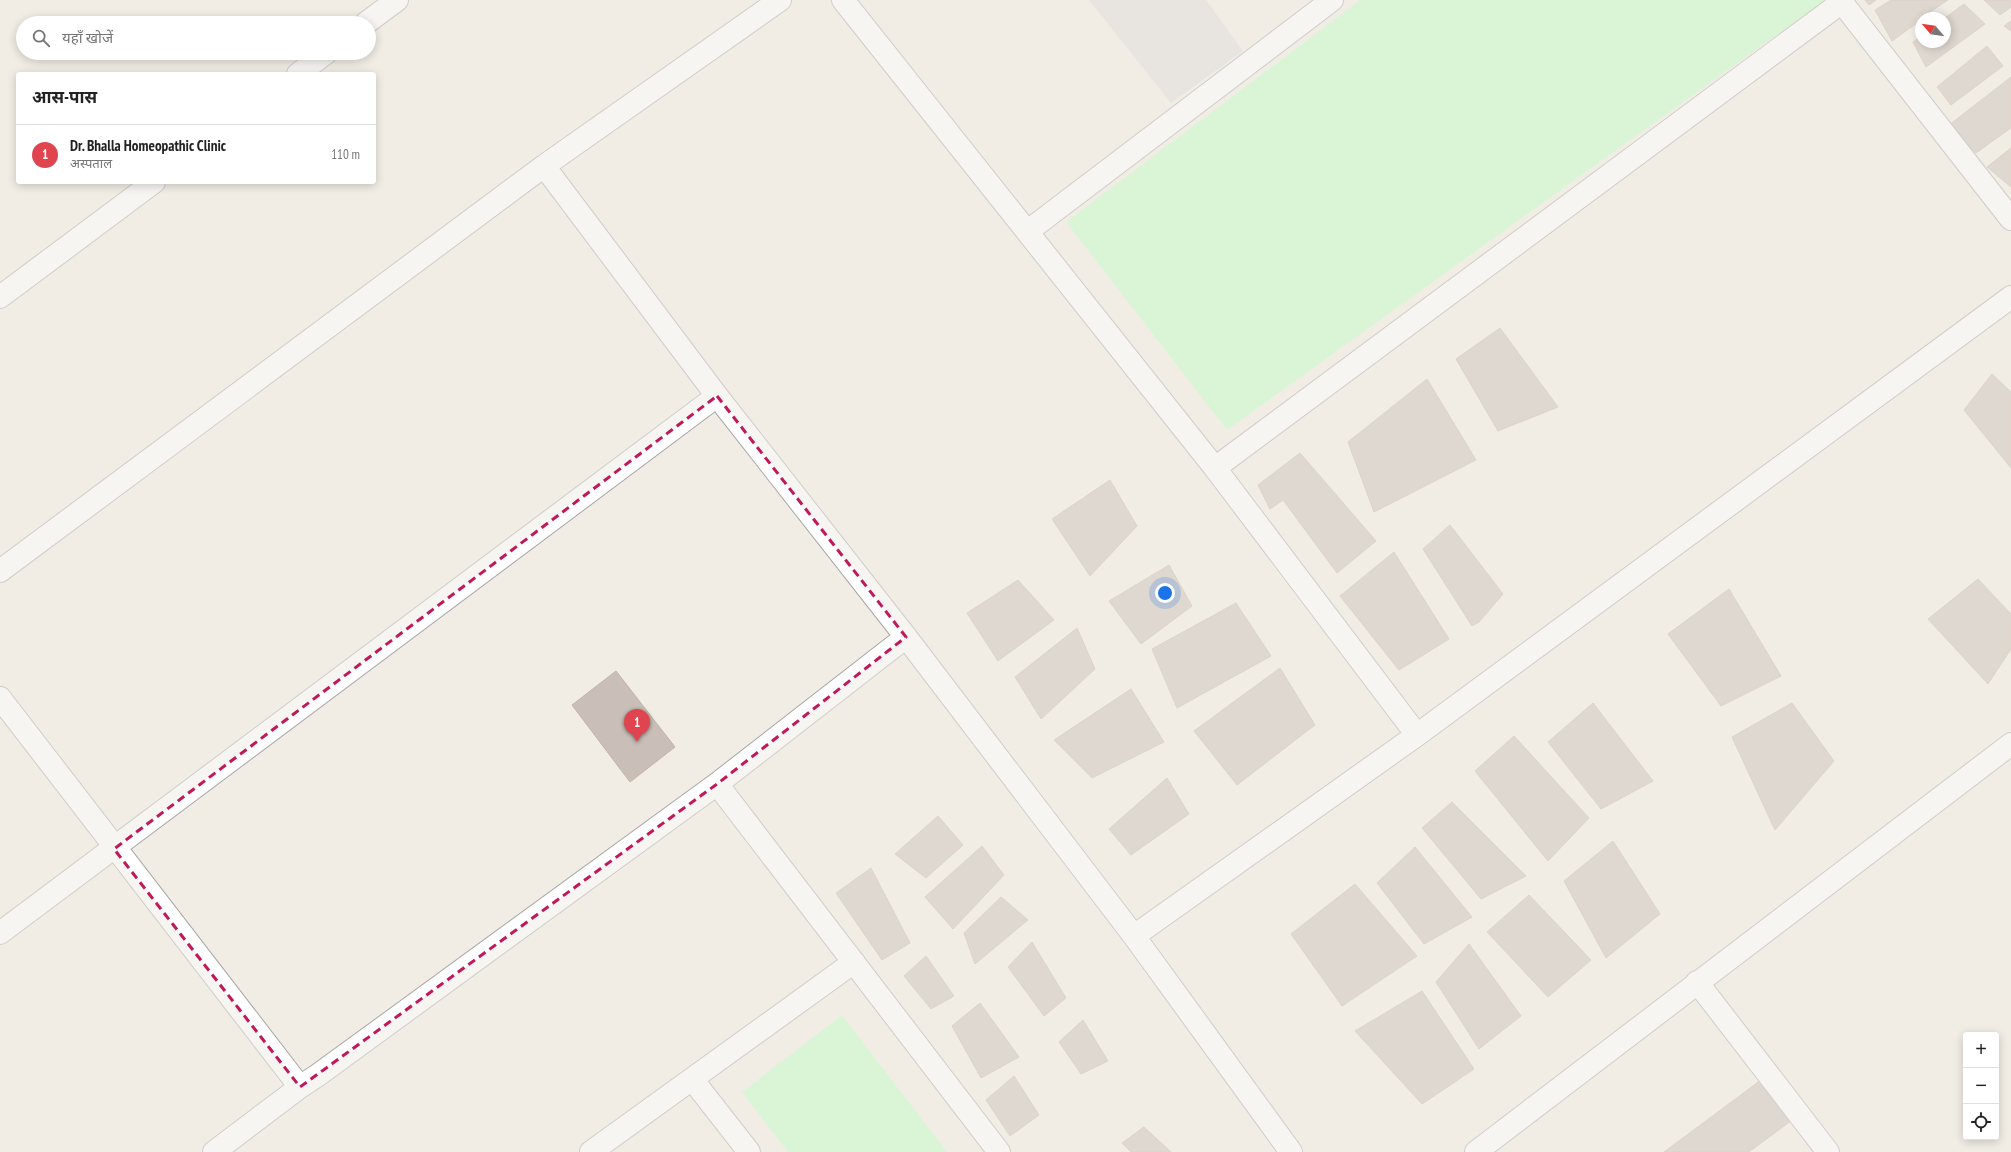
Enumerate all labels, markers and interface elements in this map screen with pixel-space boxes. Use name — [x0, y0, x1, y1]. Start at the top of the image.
north arrow — [1915, 12, 1951, 48]
search box — [16, 16, 376, 60]
icon: search — [30, 27, 52, 49]
text: यहाँ खोजें — [62, 28, 113, 47]
text: आस-पास — [32, 86, 97, 108]
text: Dr. Bhalla Homeopathic Clinic — [70, 136, 226, 155]
text: 1 — [42, 146, 48, 163]
text: 110 m — [331, 146, 360, 163]
text: अस्पताल — [70, 155, 112, 172]
your location — [1155, 583, 1175, 603]
pin: 1 — [624, 709, 650, 742]
map controls — [1963, 1032, 1999, 1140]
button: + — [1963, 1032, 1999, 1068]
button: − — [1963, 1068, 1999, 1104]
button: locate — [1963, 1104, 1999, 1140]

